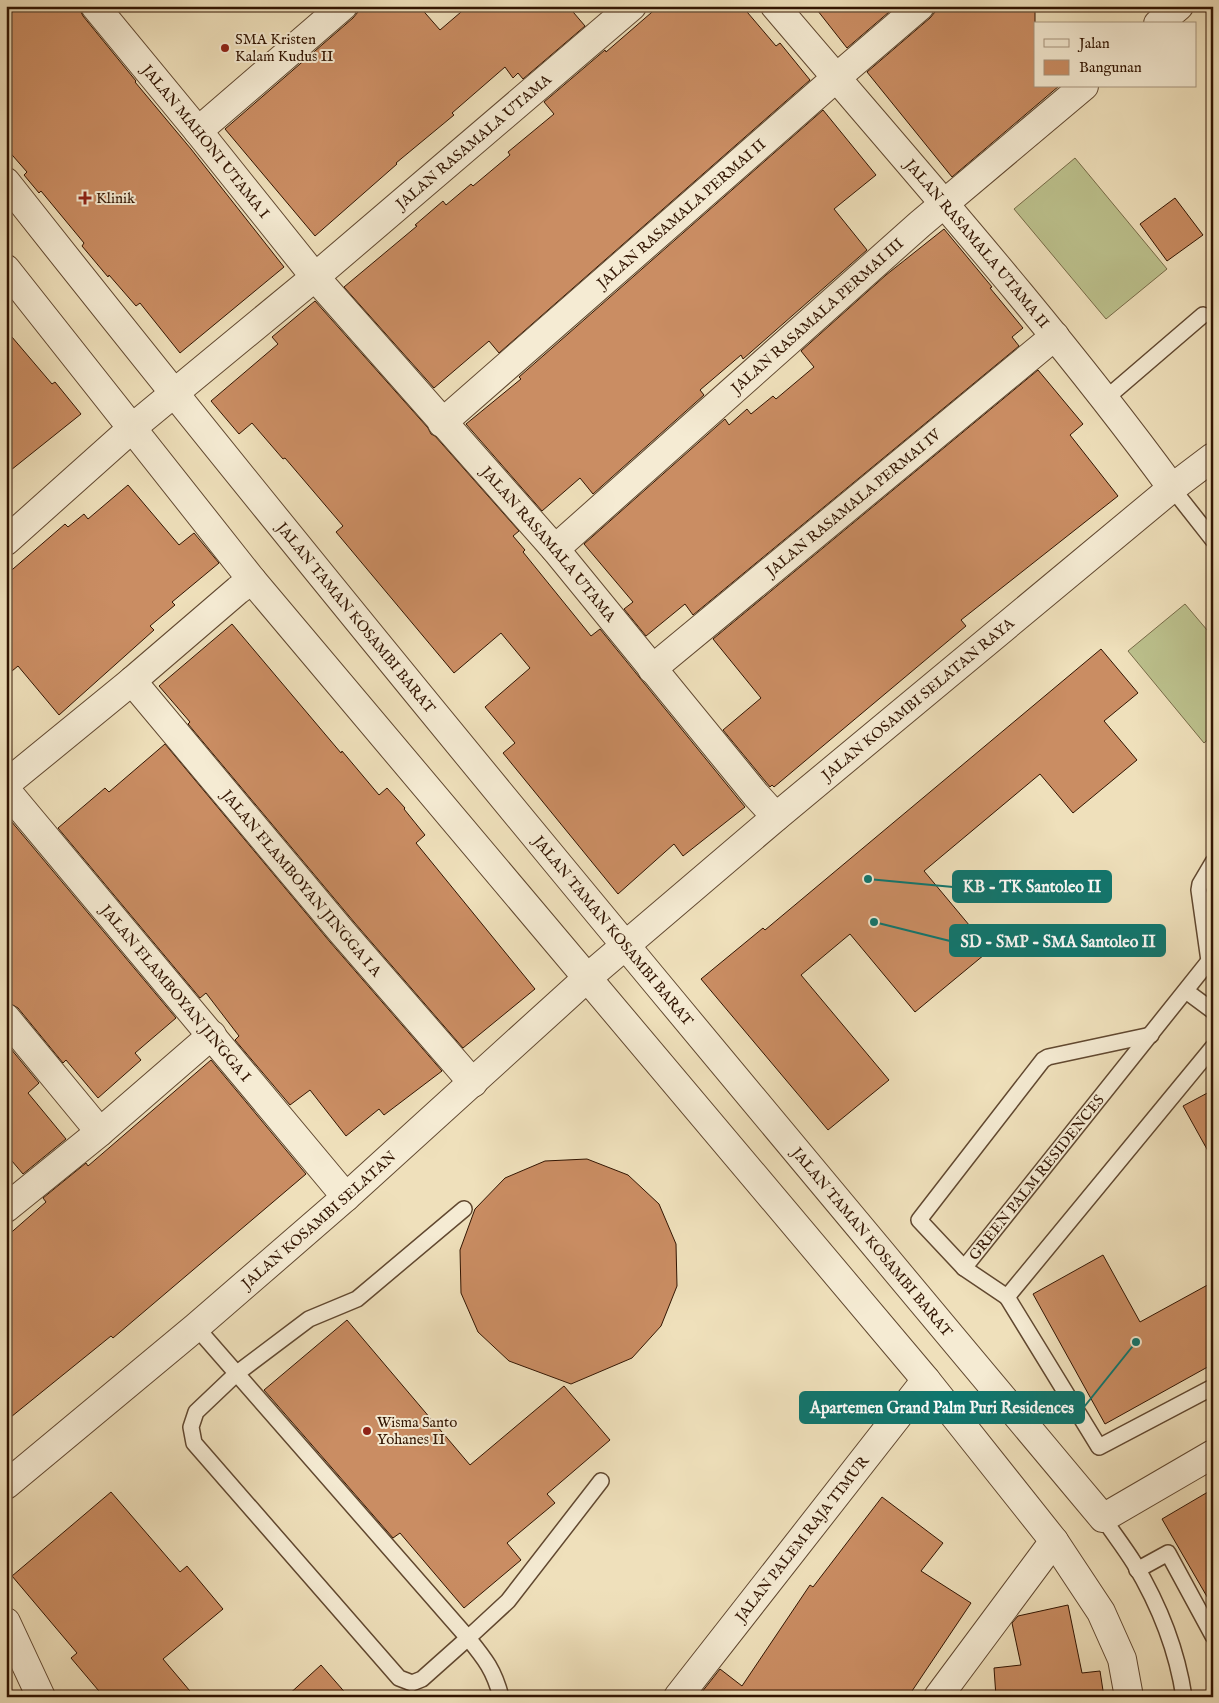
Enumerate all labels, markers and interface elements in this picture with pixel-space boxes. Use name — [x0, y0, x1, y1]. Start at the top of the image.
legend — [1034, 22, 1196, 88]
place label: SMA Kristen Kalam Kudus II — [235, 30, 334, 66]
text: Jalan — [1077, 34, 1110, 53]
marker: SMA Kristen Kalam Kudus II — [219, 42, 231, 54]
text: Bangunan — [1079, 58, 1142, 77]
street label: JALAN MAHONI UTAMA I — [136, 60, 274, 223]
street label: JALAN RASAMALA UTAMA — [391, 70, 556, 215]
street label: JALAN RASAMALA PERMAI II — [592, 135, 770, 294]
street label: JALAN RASAMALA UTAMA II — [899, 154, 1053, 333]
place label: Klinik — [96, 189, 136, 208]
marker: Klinik — [78, 191, 92, 205]
street label: JALAN RASAMALA PERMAI III — [726, 234, 908, 399]
street label: JALAN RASAMALA PERMAI IV — [761, 425, 946, 582]
street label: JALAN RASAMALA UTAMA — [475, 461, 620, 627]
street label: JALAN TAMAN KOSAMBI BARAT — [271, 517, 439, 717]
street label: JALAN KOSAMBI SELATAN RAYA — [817, 614, 1019, 786]
street label: JALAN FLAMBOYAN JINGGA I A — [216, 785, 386, 981]
street label: JALAN TAMAN KOSAMBI BARAT — [528, 831, 697, 1030]
callout: KB - TK Santoleo II — [953, 871, 1111, 902]
text: KB - TK Santoleo II — [963, 878, 1101, 898]
street label: JALAN FLAMBOYAN JINGGA I — [95, 900, 255, 1086]
callout: SD - SMP - SMA Santoleo II — [950, 925, 1165, 956]
text: SD - SMP - SMA Santoleo II — [960, 933, 1156, 953]
street label: GREEN PALM RESIDENCES — [965, 1091, 1109, 1264]
street label: JALAN TAMAN KOSAMBI BARAT — [786, 1142, 956, 1341]
street label: JALAN KOSAMBI SELATAN — [236, 1147, 400, 1295]
callout: Apartemen Grand Palm Puri Residences — [800, 1392, 1084, 1423]
text: Apartemen Grand Palm Puri Residences — [809, 1399, 1074, 1419]
place label: Wisma Santo Yohanes II — [377, 1413, 457, 1449]
marker: Wisma Santo Yohanes II — [361, 1425, 373, 1437]
street label: JALAN PALEM RAJA TIMUR — [730, 1452, 874, 1627]

